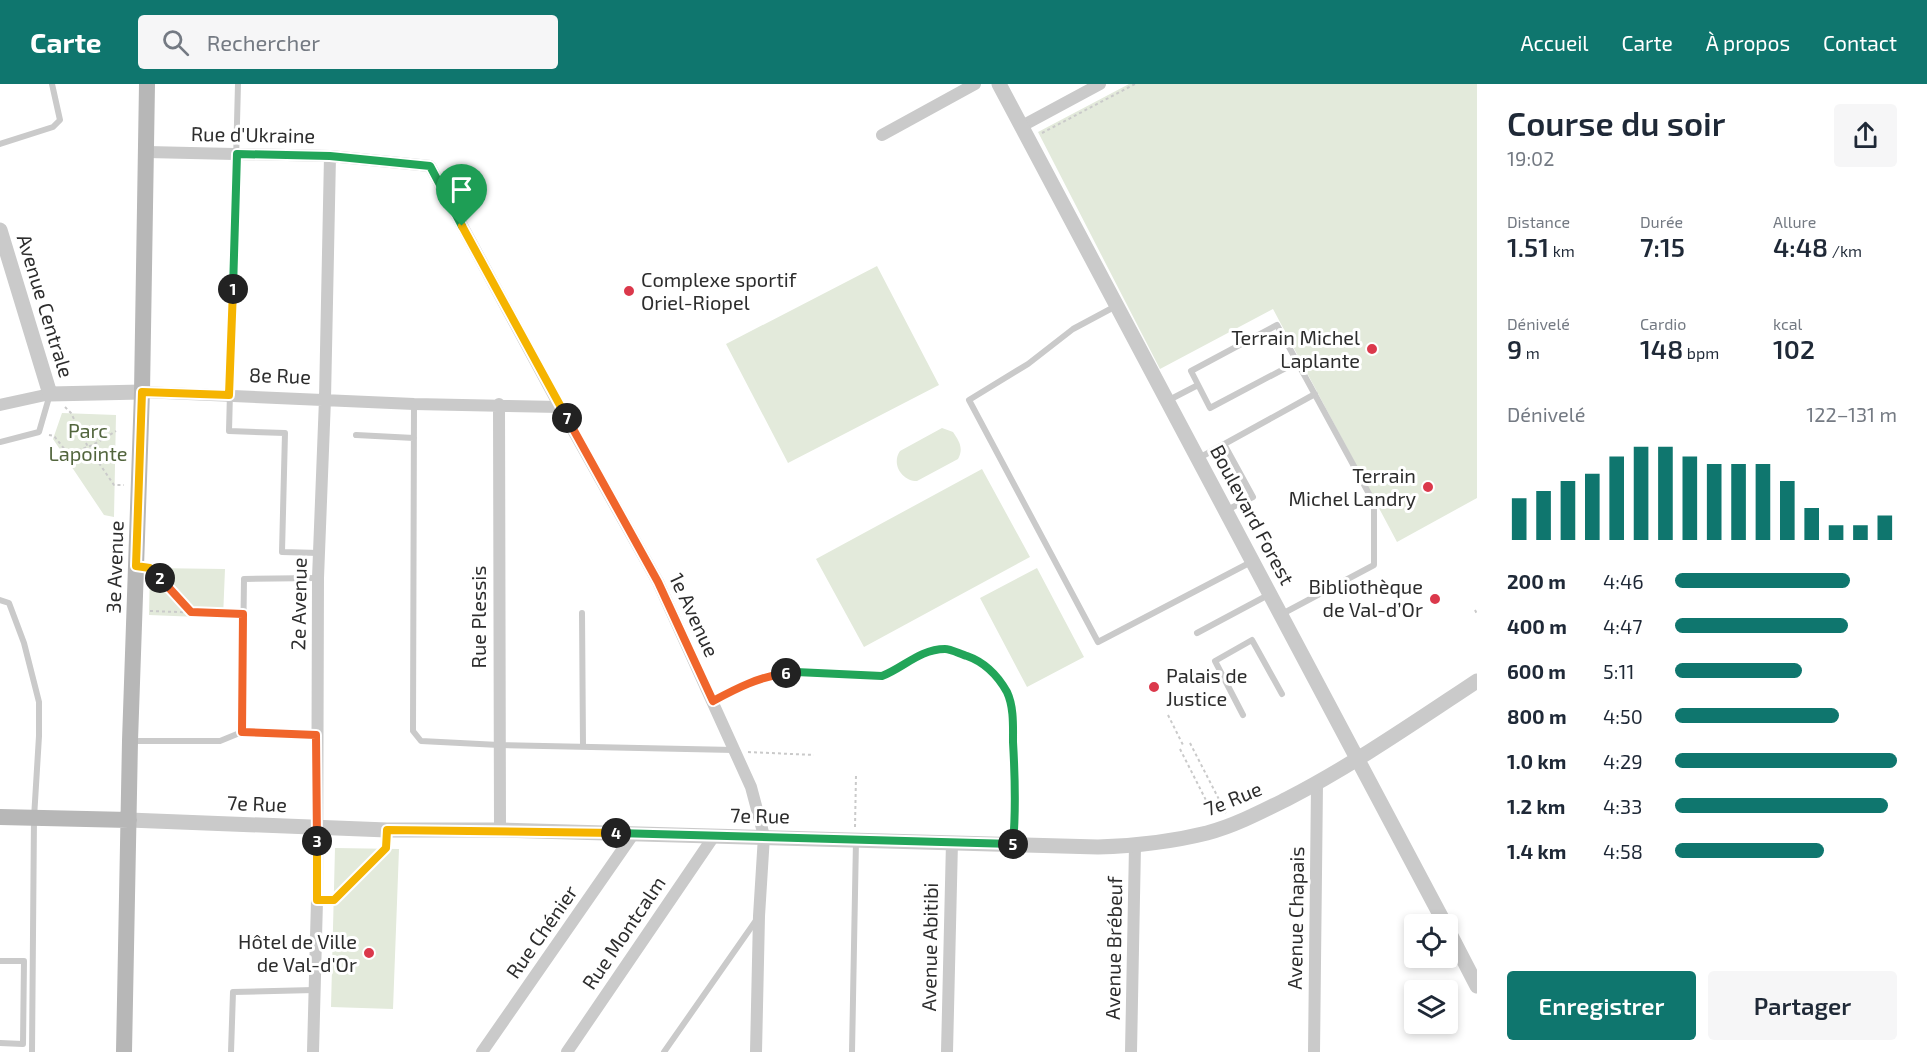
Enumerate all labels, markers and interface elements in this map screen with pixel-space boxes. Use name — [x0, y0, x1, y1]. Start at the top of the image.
search box — [138, 15, 558, 69]
text: Carte — [30, 25, 102, 59]
icon: search — [159, 26, 192, 59]
text: Rechercher — [207, 29, 320, 55]
text: Accueil — [1520, 30, 1589, 55]
text: Carte — [1622, 30, 1673, 55]
text: À propos — [1706, 30, 1790, 55]
text: Contact — [1823, 30, 1897, 55]
text: Course du soir — [1507, 103, 1726, 143]
button: share — [1834, 104, 1897, 167]
street label: Rue d'Ukraine — [191, 121, 315, 147]
text: 19:02 — [1507, 146, 1554, 170]
pin — [436, 164, 487, 226]
icon: arrive — [445, 173, 478, 206]
text: Distance — [1507, 212, 1570, 231]
text: Durée — [1640, 212, 1683, 231]
text: Allure — [1773, 212, 1816, 231]
street label: Avenue Centrale — [13, 231, 79, 380]
text: 1.51 — [1507, 231, 1549, 262]
text: 7:15 — [1640, 231, 1685, 262]
text: 4:48 — [1773, 231, 1828, 262]
text: km — [1549, 241, 1575, 260]
text: /km — [1828, 241, 1862, 260]
place label: Complexe sportif Oriel-Riopel — [641, 267, 797, 314]
pin: 1 — [218, 274, 248, 304]
text: 1 — [230, 279, 236, 298]
marker: Complexe sportif Oriel-Riopel — [622, 284, 636, 298]
text: Dénivelé — [1507, 314, 1570, 333]
text: Cardio — [1640, 314, 1686, 333]
text: kcal — [1773, 314, 1802, 333]
place label: Terrain Michel Laplante — [1231, 325, 1360, 372]
text: 9 — [1507, 333, 1522, 364]
text: 148 — [1640, 333, 1683, 364]
text: 102 — [1773, 333, 1815, 364]
marker: Terrain Michel Laplante — [1365, 342, 1379, 356]
text: m — [1522, 343, 1540, 362]
text: bpm — [1683, 343, 1719, 362]
street label: 8e Rue — [249, 362, 311, 388]
text: Dénivelé — [1507, 402, 1586, 426]
text: 122–131 m — [1806, 402, 1897, 426]
pin: 7 — [552, 403, 582, 433]
text: 7 — [563, 408, 571, 427]
park label: Parc Lapointe — [48, 418, 128, 465]
street label: Boulevard Forest — [1206, 440, 1300, 589]
place label: Terrain Michel Landry — [1289, 463, 1416, 510]
marker: Terrain Michel Landry — [1421, 480, 1435, 494]
street label: 3e Avenue — [100, 520, 128, 614]
street label: 2e Avenue — [285, 557, 311, 651]
pin: 2 — [145, 563, 175, 593]
street label: Rue Plessis — [466, 566, 490, 668]
text: 2 — [155, 568, 165, 587]
street label: 1e Avenue — [665, 569, 725, 660]
text: 200 m — [1507, 569, 1566, 593]
text: 4:46 — [1603, 569, 1644, 593]
place label: Bibliothèque de Val-d’Or — [1308, 574, 1423, 621]
marker: Bibliothèque de Val-d’Or — [1428, 592, 1442, 606]
text: 400 m — [1507, 614, 1567, 638]
text: 4:47 — [1603, 614, 1643, 638]
pin: 6 — [771, 658, 801, 688]
text: 600 m — [1507, 659, 1566, 683]
text: 5:11 — [1603, 659, 1634, 683]
text: 6 — [781, 663, 791, 682]
place label: Palais de Justice — [1166, 663, 1247, 710]
marker: Palais de Justice — [1147, 680, 1161, 694]
text: 800 m — [1507, 704, 1567, 728]
text: 4:50 — [1603, 704, 1643, 728]
text: 1.0 km — [1507, 749, 1566, 773]
text: 4:29 — [1603, 749, 1643, 773]
street label: 7e Rue — [1200, 776, 1265, 820]
street label: 7e Rue — [227, 790, 287, 816]
text: 1.2 km — [1507, 794, 1565, 818]
text: 4:33 — [1603, 794, 1642, 818]
street label: 7e Rue — [730, 802, 790, 828]
pin: 4 — [601, 818, 631, 848]
text: 4 — [611, 823, 621, 842]
pin: 3 — [302, 826, 332, 856]
pin: 5 — [998, 829, 1028, 859]
text: 3 — [312, 831, 322, 850]
text: 5 — [1009, 834, 1017, 853]
text: 1.4 km — [1507, 839, 1566, 863]
text: 4:58 — [1603, 839, 1643, 863]
street label: Avenue Chapais — [1282, 846, 1308, 990]
street label: Rue Montcalm — [577, 871, 670, 994]
street label: Avenue Brébeuf — [1100, 876, 1126, 1020]
street label: Rue Chénier — [500, 880, 582, 983]
street label: Avenue Abitibi — [916, 882, 942, 1012]
map controls — [1404, 914, 1458, 1034]
button: locate — [1404, 914, 1458, 968]
place label: Hôtel de Ville de Val-d'Or — [238, 929, 357, 976]
marker: Hôtel de Ville de Val-d'Or — [362, 946, 376, 960]
button: Enregistrer — [1507, 971, 1696, 1040]
button: Partager — [1708, 971, 1897, 1040]
button: layers — [1404, 980, 1458, 1034]

